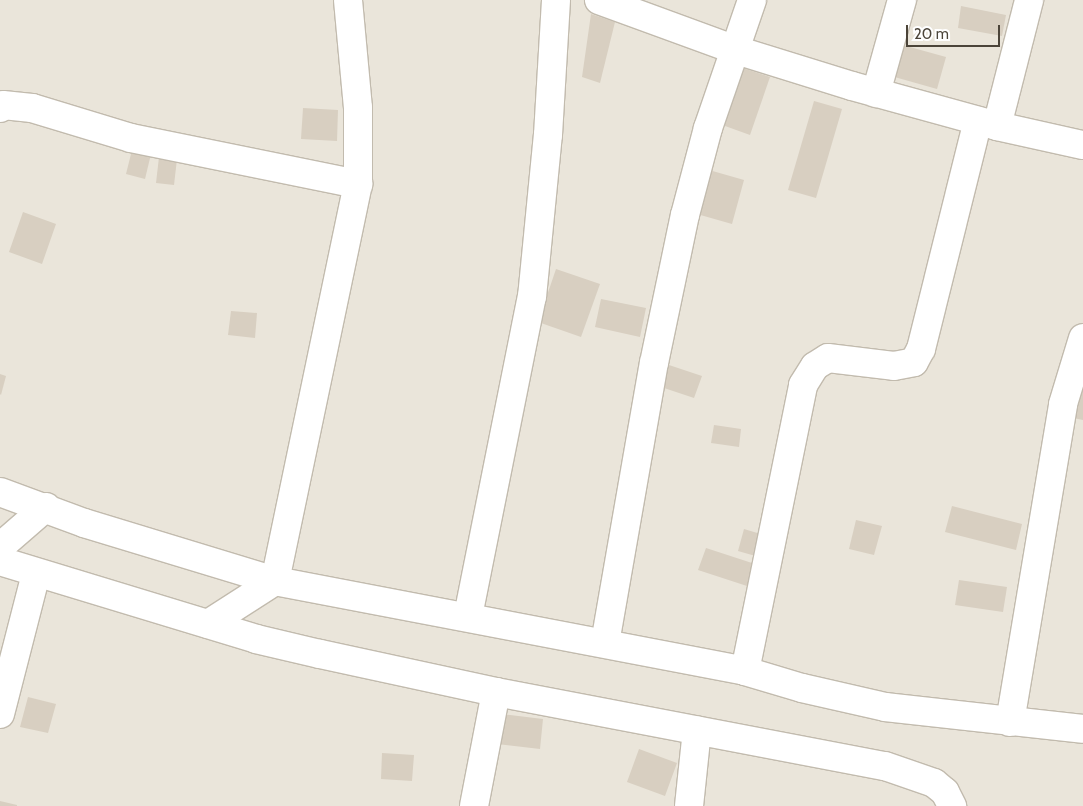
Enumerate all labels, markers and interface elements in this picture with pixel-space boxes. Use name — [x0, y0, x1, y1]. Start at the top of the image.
scale bar — [908, 15, 1002, 47]
text: 20 m — [914, 25, 949, 43]

